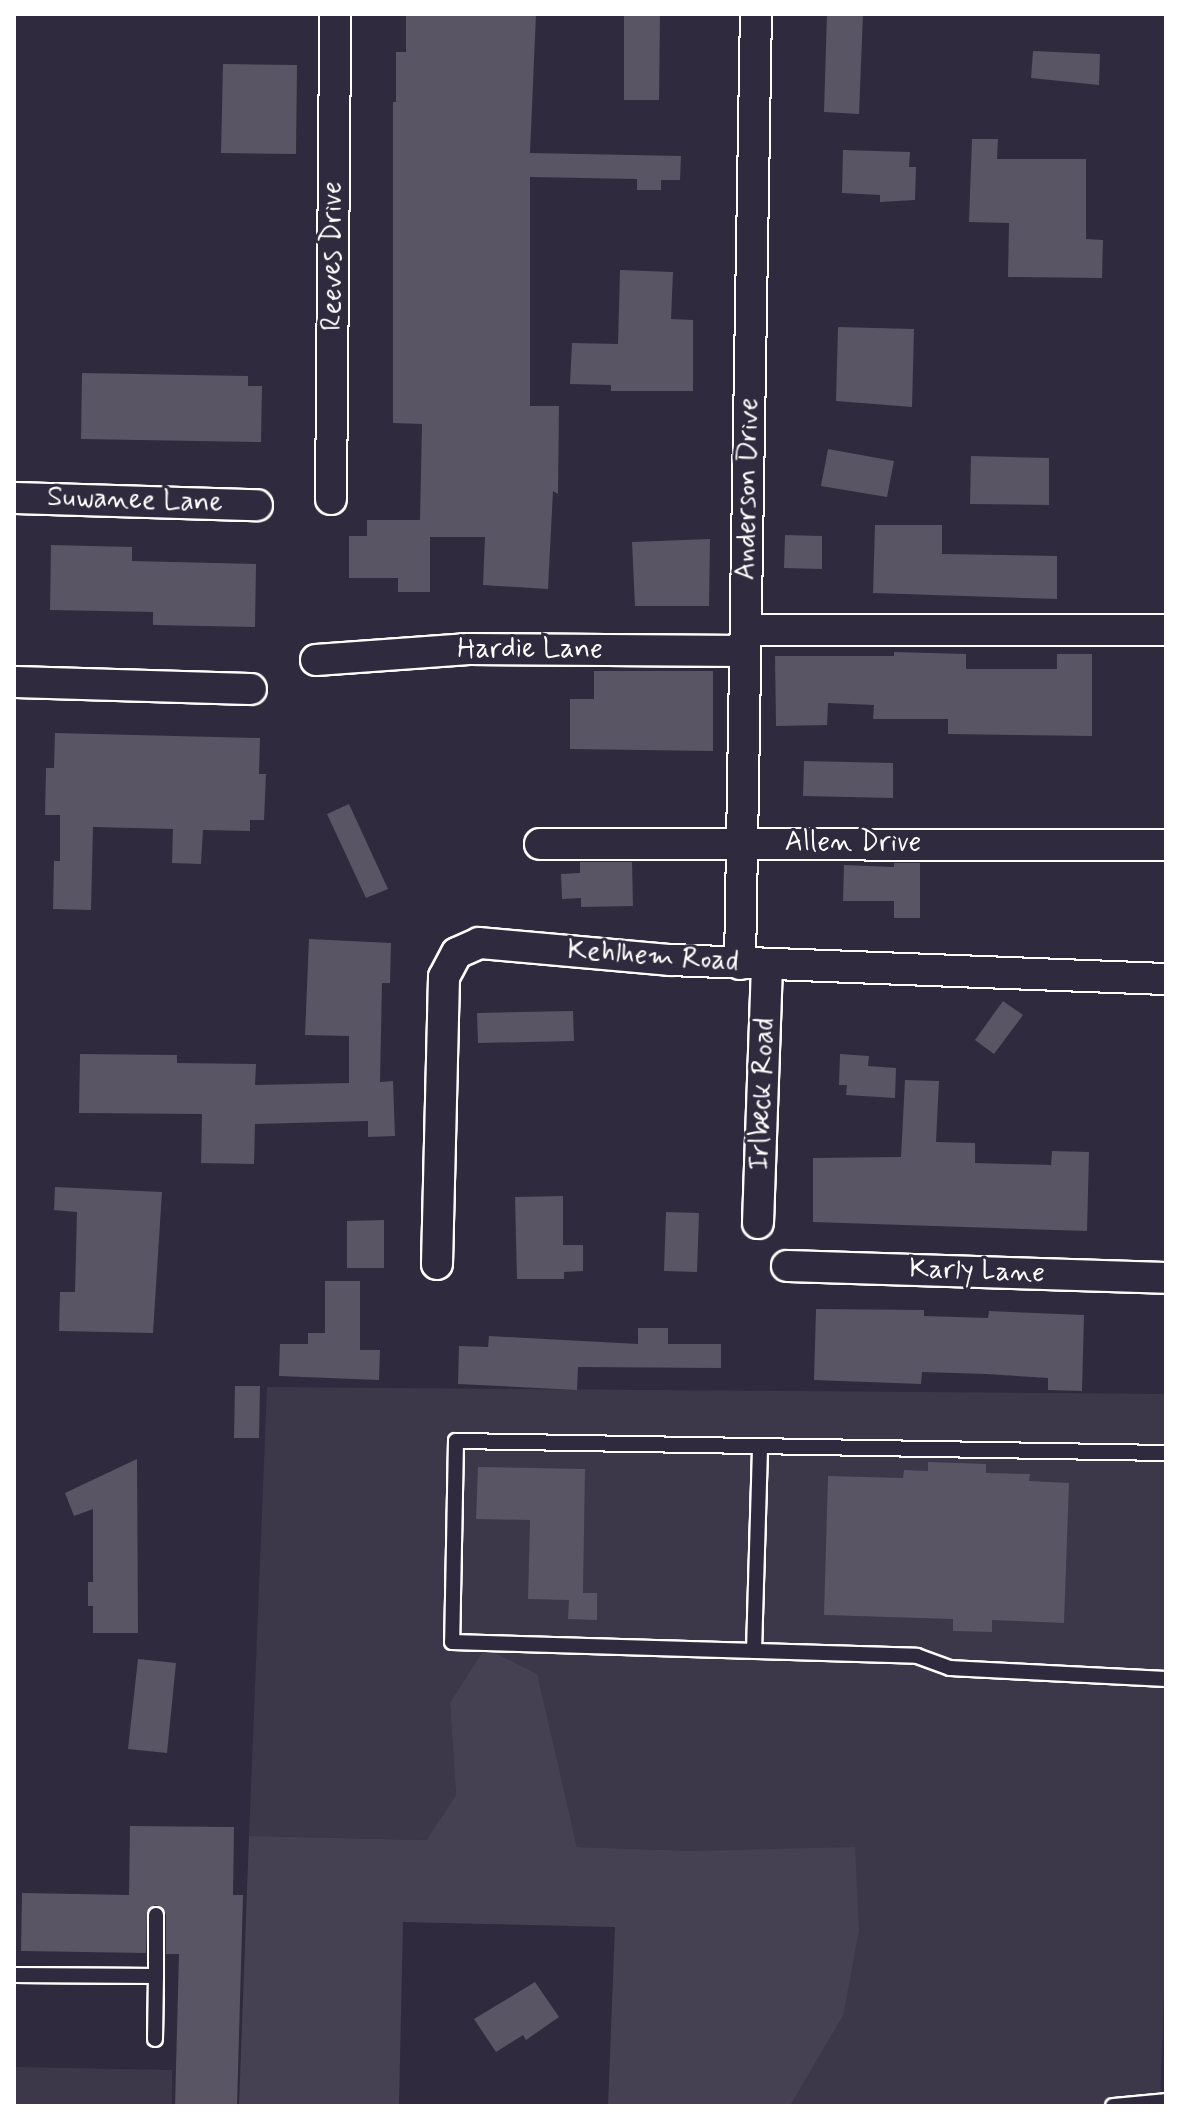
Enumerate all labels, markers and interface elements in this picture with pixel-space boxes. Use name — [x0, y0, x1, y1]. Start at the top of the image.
street label: Reeves Drive — [316, 181, 350, 331]
street label: Anderson Drive — [730, 399, 766, 579]
street label: Suwanee Lane — [46, 481, 224, 521]
street label: Hardie Lane — [457, 633, 603, 667]
street label: Allen Drive — [785, 826, 921, 860]
street label: Kehlhem Road — [567, 934, 739, 980]
street label: Irlbeck Road — [744, 1018, 782, 1170]
street label: Karly Lane — [910, 1253, 1044, 1291]

